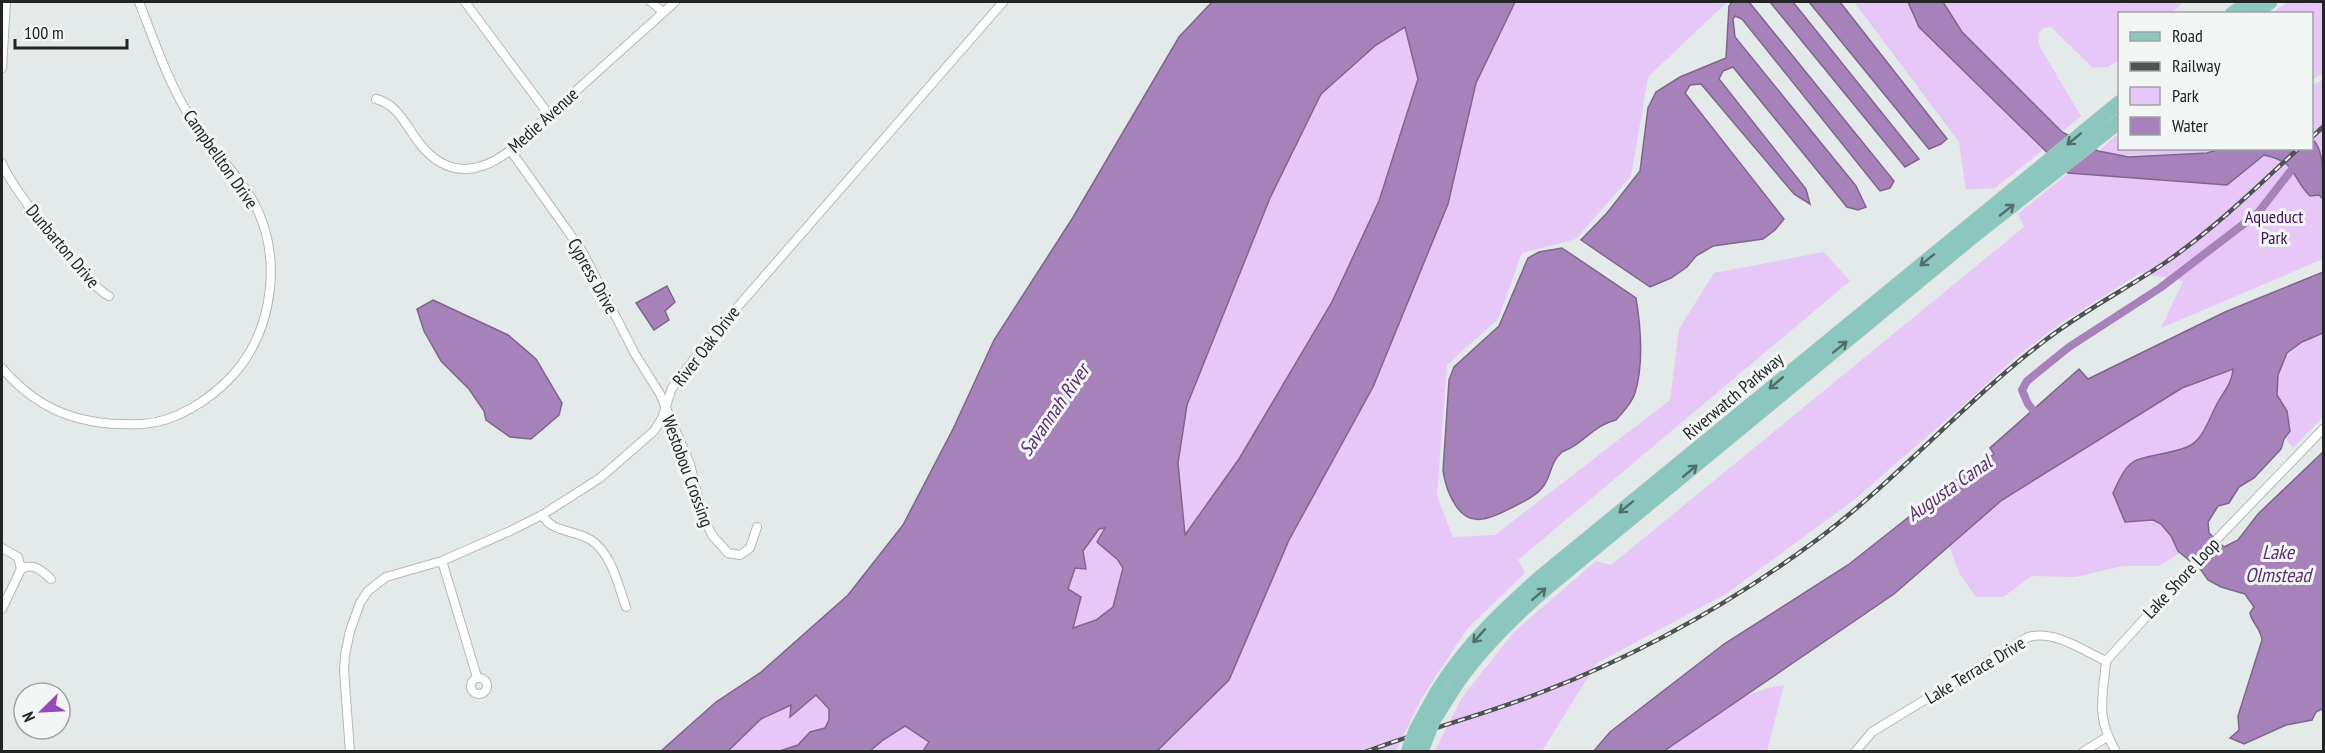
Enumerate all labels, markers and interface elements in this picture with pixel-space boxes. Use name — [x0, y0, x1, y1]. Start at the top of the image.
scale bar — [15, 12, 128, 50]
legend — [2118, 12, 2313, 150]
text: 100 m — [24, 21, 64, 44]
text: Road — [2172, 24, 2203, 47]
text: Railway — [2172, 54, 2221, 77]
street label: Medie Avenue — [503, 82, 583, 158]
text: Park — [2172, 84, 2199, 107]
street label: Campbellton Drive — [178, 105, 264, 213]
text: Water — [2172, 114, 2208, 137]
one-way arrow — [2067, 132, 2082, 146]
street label: Dunbarton Drive — [21, 199, 105, 293]
one-way arrow — [1999, 203, 2015, 216]
park label: Aqueduct Park — [2245, 205, 2303, 249]
street label: Cypress Drive — [563, 234, 623, 318]
one-way arrow — [1920, 253, 1936, 266]
street label: River Oak Drive — [667, 301, 745, 391]
one-way arrow — [1832, 341, 1848, 354]
street label: Riverwatch Parkway — [1678, 347, 1788, 445]
water label: Savannah River — [1013, 357, 1097, 461]
one-way arrow — [1768, 377, 1784, 390]
street label: Westobou Crossing — [657, 412, 719, 530]
water label: Augusta Canal — [1901, 448, 1999, 527]
one-way arrow — [1682, 464, 1697, 478]
one-way arrow — [1618, 501, 1634, 514]
street label: Lake Shore Loop — [2138, 533, 2224, 623]
water label: Lake Olmstead — [2245, 539, 2313, 588]
one-way arrow — [1531, 587, 1546, 601]
one-way arrow — [1472, 628, 1486, 643]
street label: Lake Terrace Drive — [1921, 631, 2029, 709]
north arrow — [12, 681, 72, 741]
text: N — [17, 709, 39, 725]

